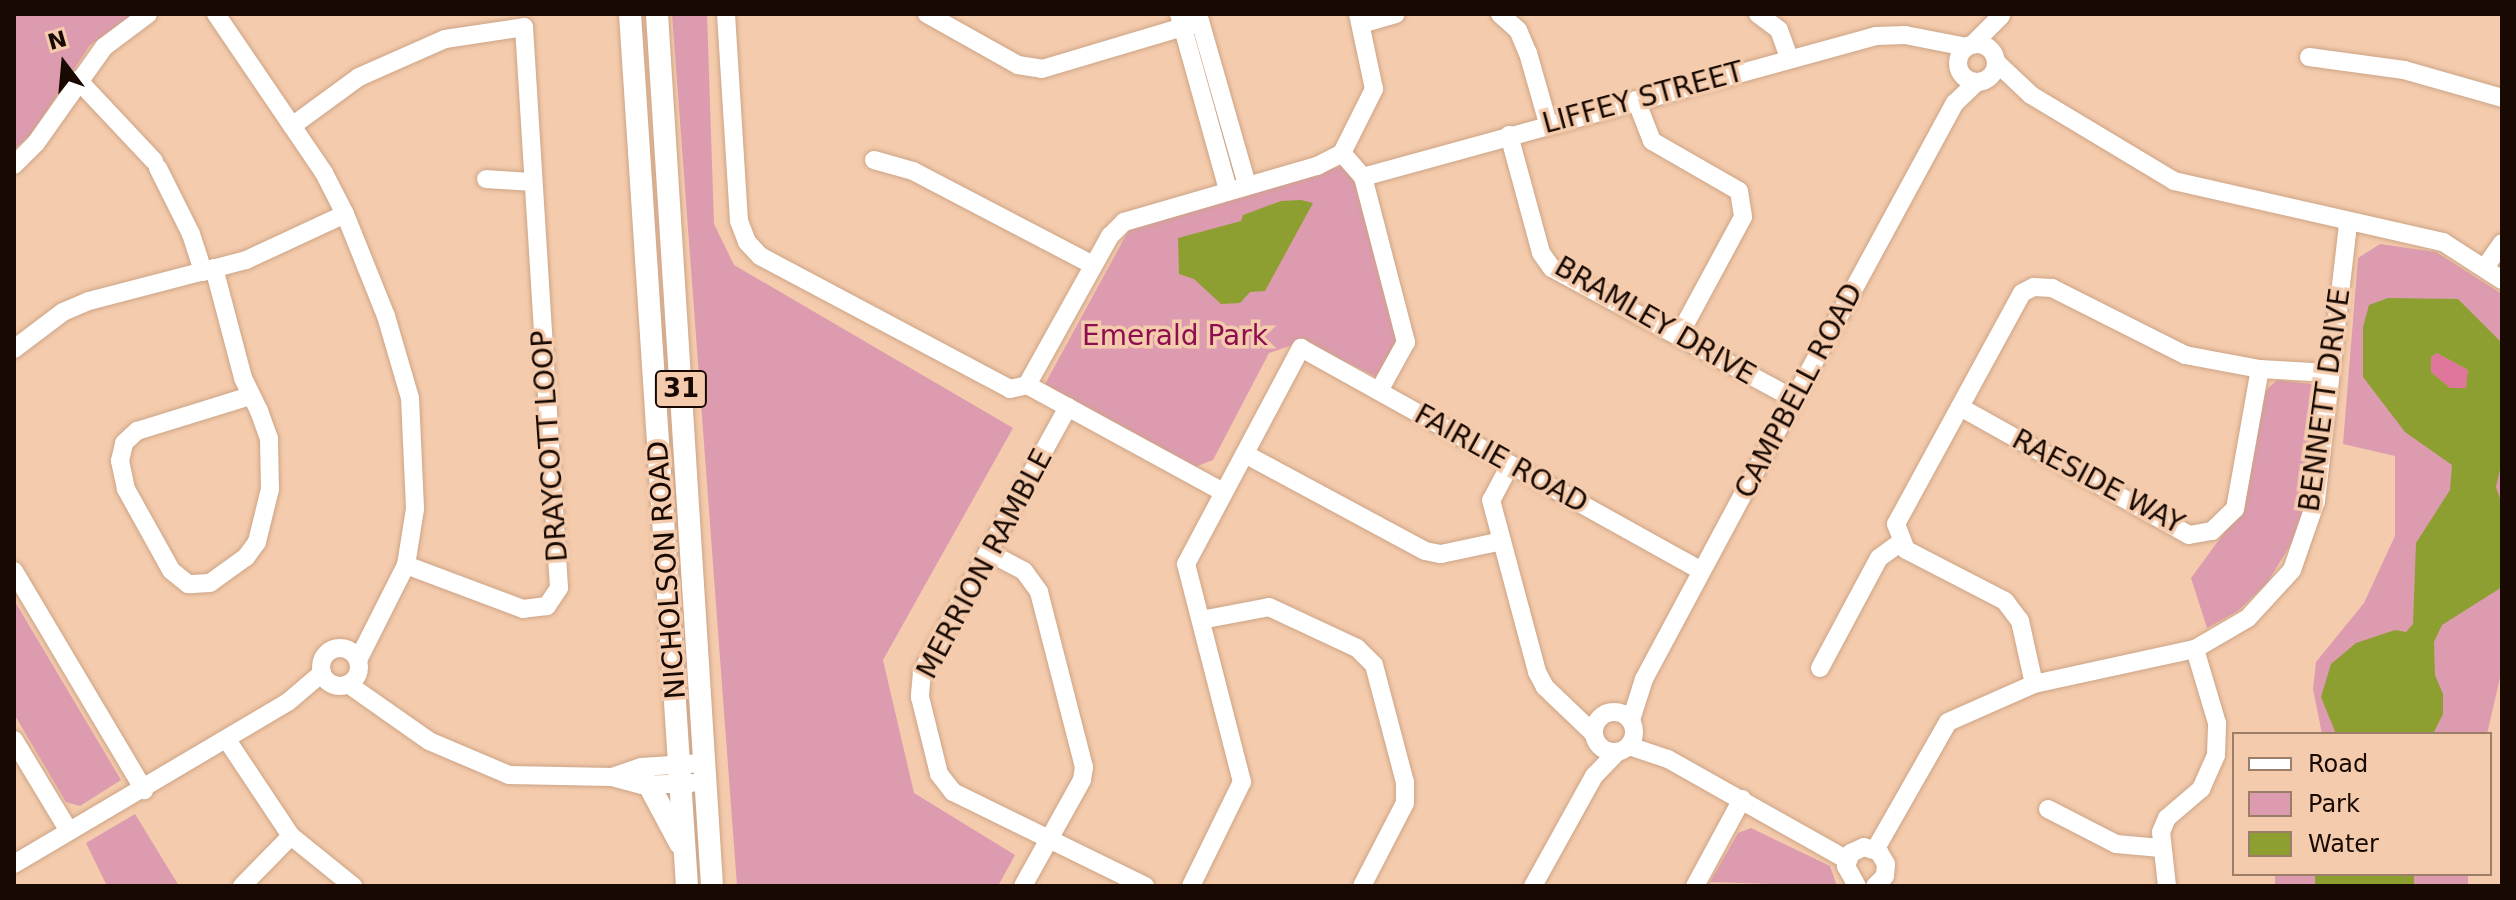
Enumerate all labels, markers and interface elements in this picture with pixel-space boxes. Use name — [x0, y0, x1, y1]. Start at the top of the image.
north arrow — [24, 24, 104, 104]
text: N — [45, 26, 70, 55]
street label: LIFFEY STREET — [1539, 55, 1747, 141]
street label: BRAMLEY DRIVE — [1549, 250, 1761, 392]
street label: CAMPBELL ROAD — [1728, 278, 1870, 504]
street label: BENNETT DRIVE — [2293, 286, 2357, 514]
park label: Emerald Park — [1082, 319, 1268, 353]
street label: DRAYCOTT LOOP — [525, 329, 575, 563]
road number: 31 — [653, 367, 709, 411]
street label: FAIRLIE ROAD — [1409, 398, 1593, 520]
street label: RAESIDE WAY — [2006, 423, 2190, 541]
street label: NICHOLSON ROAD — [641, 440, 693, 700]
street label: MERRION RAMBLE — [910, 444, 1060, 684]
legend — [2232, 732, 2492, 876]
text: Road — [2308, 750, 2368, 778]
text: Park — [2308, 790, 2360, 818]
text: Water — [2308, 830, 2379, 858]

